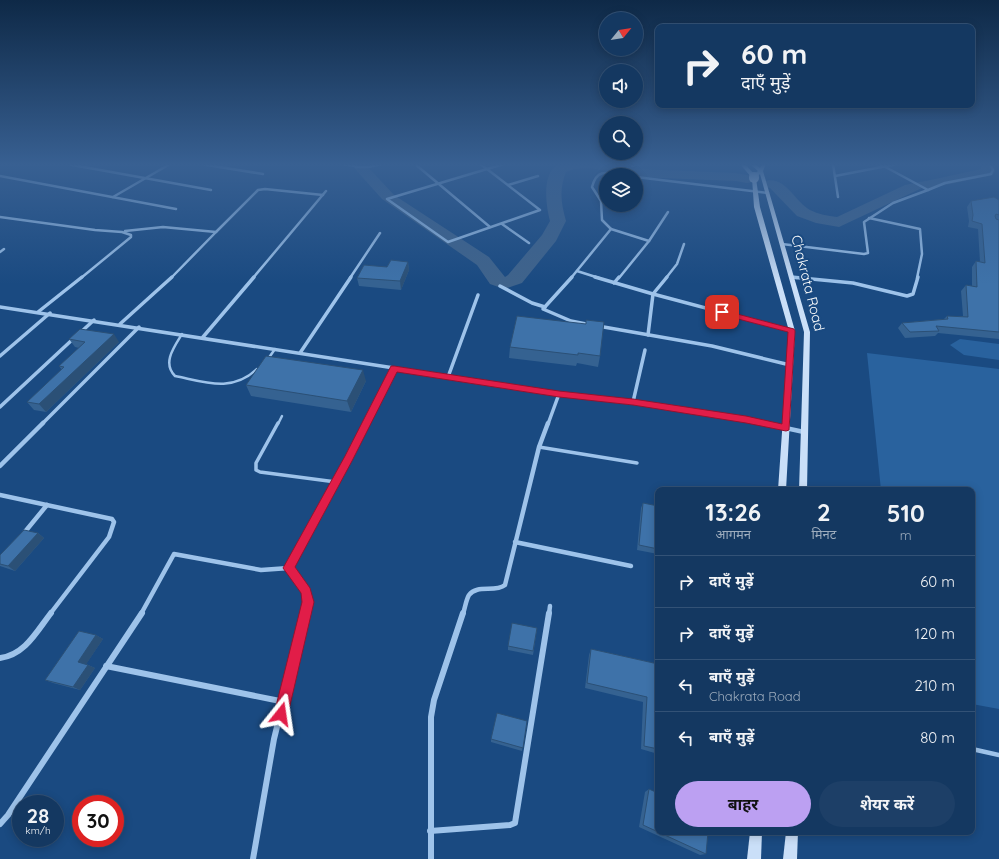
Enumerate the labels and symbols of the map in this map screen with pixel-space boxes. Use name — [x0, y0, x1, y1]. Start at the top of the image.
north arrow — [599, 12, 643, 56]
street label: Chakrata Road — [787, 233, 829, 333]
pin — [705, 295, 739, 329]
position arrow — [260, 693, 302, 735]
speed limit sign: 30 — [72, 795, 124, 847]

